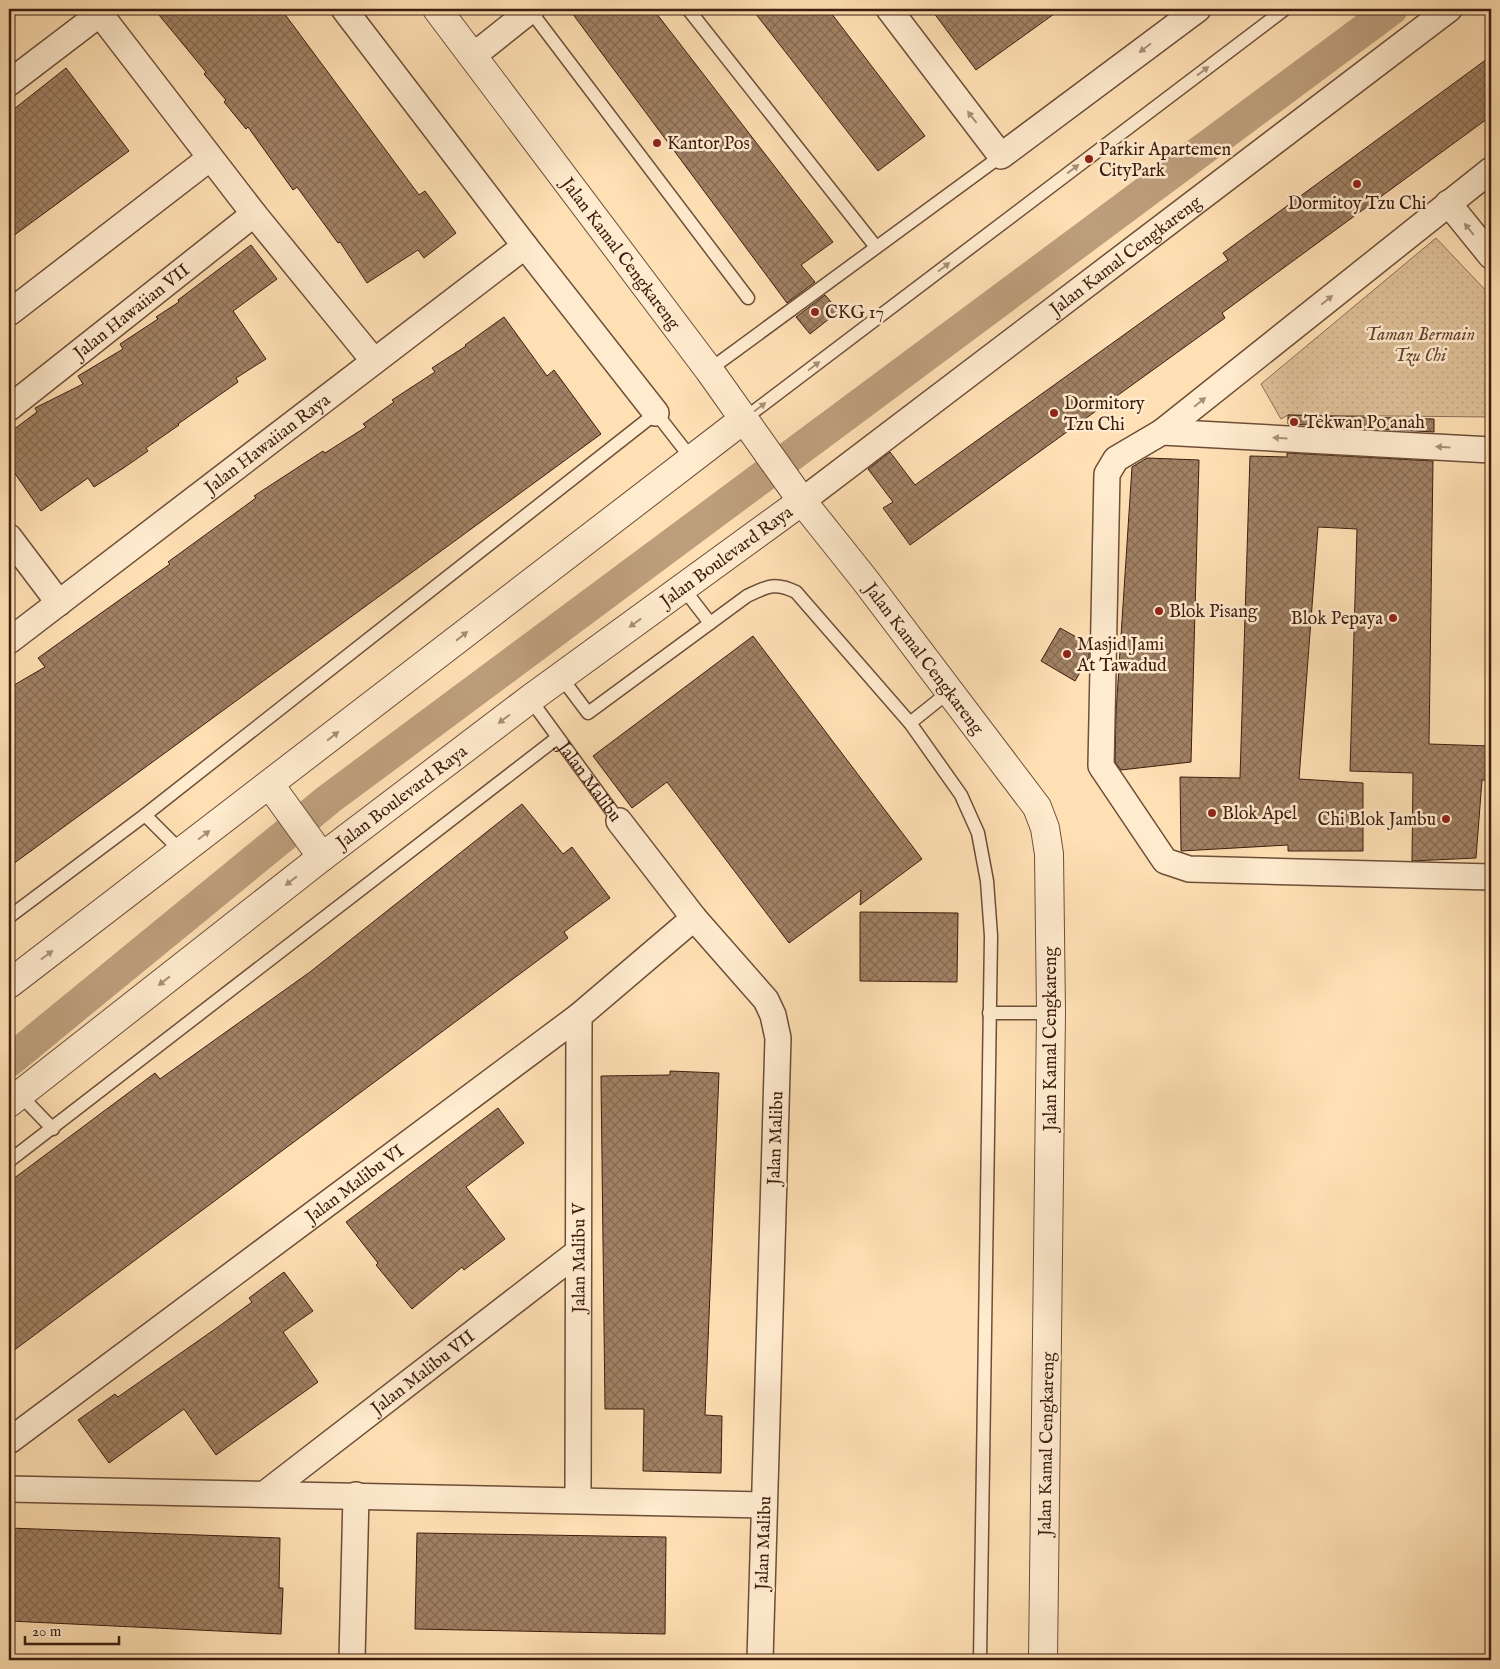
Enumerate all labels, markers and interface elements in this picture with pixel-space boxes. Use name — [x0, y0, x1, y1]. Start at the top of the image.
one-way arrow — [1139, 43, 1152, 54]
one-way arrow — [1196, 66, 1210, 76]
one-way arrow — [966, 111, 977, 124]
place label: Kantor Pos — [667, 133, 750, 156]
marker: Kantor Pos — [651, 137, 663, 149]
place label: Parkir Apartemen CityPark — [1099, 139, 1231, 183]
marker: Parkir Apartemen CityPark — [1083, 153, 1095, 165]
one-way arrow — [1066, 164, 1080, 174]
street label: Jalan Kamal Cengkareng — [554, 172, 685, 335]
marker: Dormitoy Tzu Chi — [1351, 178, 1363, 190]
street label: Jalan Kamal Cengkareng — [1044, 191, 1207, 323]
place label: Dormitoy Tzu Chi — [1288, 193, 1426, 216]
one-way arrow — [1464, 223, 1475, 236]
street label: Jalan Hawaiian VII — [68, 259, 195, 367]
one-way arrow — [937, 262, 950, 273]
one-way arrow — [1320, 294, 1333, 305]
place label: CKG 17 — [825, 302, 884, 325]
marker: CKG 17 — [809, 306, 821, 318]
park label: Taman Bermain Tzu Chi — [1365, 324, 1475, 368]
one-way arrow — [807, 360, 820, 371]
street label: Jalan Hawaiian Raya — [199, 389, 336, 501]
place label: Dormitory Tzu Chi — [1064, 393, 1145, 437]
one-way arrow — [1193, 396, 1206, 407]
one-way arrow — [753, 402, 767, 412]
marker: Dormitory Tzu Chi — [1048, 407, 1060, 419]
place label: Tekwan Po anah — [1304, 412, 1425, 435]
marker: Tekwan Po anah — [1288, 416, 1300, 428]
one-way arrow — [1272, 434, 1288, 442]
one-way arrow — [1434, 442, 1450, 450]
street label: Jalan Boulevard Raya — [655, 501, 798, 615]
street label: Jalan Kamal Cengkareng — [857, 577, 988, 740]
place label: Blok Pisang — [1169, 601, 1258, 624]
marker: Blok Pisang — [1153, 605, 1165, 617]
place label: Blok Pepaya — [1291, 608, 1383, 631]
marker: Blok Pepaya — [1387, 612, 1399, 624]
one-way arrow — [629, 617, 642, 628]
one-way arrow — [455, 631, 468, 642]
place label: Masjid Jami At Tawadud — [1076, 634, 1167, 678]
marker: Masjid Jami At Tawadud — [1061, 648, 1073, 660]
one-way arrow — [497, 714, 511, 724]
one-way arrow — [327, 731, 340, 742]
street label: Jalan Malibu — [551, 736, 626, 827]
street label: Jalan Boulevard Raya — [331, 741, 473, 856]
place label: Blok Apel — [1222, 803, 1297, 826]
marker: Blok Apel — [1206, 807, 1218, 819]
place label: Chi Blok Jambu — [1318, 809, 1436, 832]
marker: Chi Blok Jambu — [1440, 813, 1452, 825]
one-way arrow — [197, 830, 211, 840]
one-way arrow — [285, 875, 298, 886]
street label: Jalan Kamal Cengkareng — [1040, 947, 1063, 1133]
one-way arrow — [41, 949, 54, 960]
one-way arrow — [158, 976, 171, 987]
street label: Jalan Malibu — [763, 1091, 790, 1187]
street label: Jalan Malibu VI — [300, 1140, 410, 1230]
street label: Jalan Malibu V — [568, 1202, 592, 1315]
street label: Jalan Malibu VII — [365, 1326, 480, 1422]
street label: Jalan Kamal Cengkareng — [1034, 1351, 1061, 1538]
street label: Jalan Malibu — [751, 1496, 778, 1592]
scale bar — [25, 1614, 119, 1646]
text: 20 m — [32, 1622, 62, 1641]

